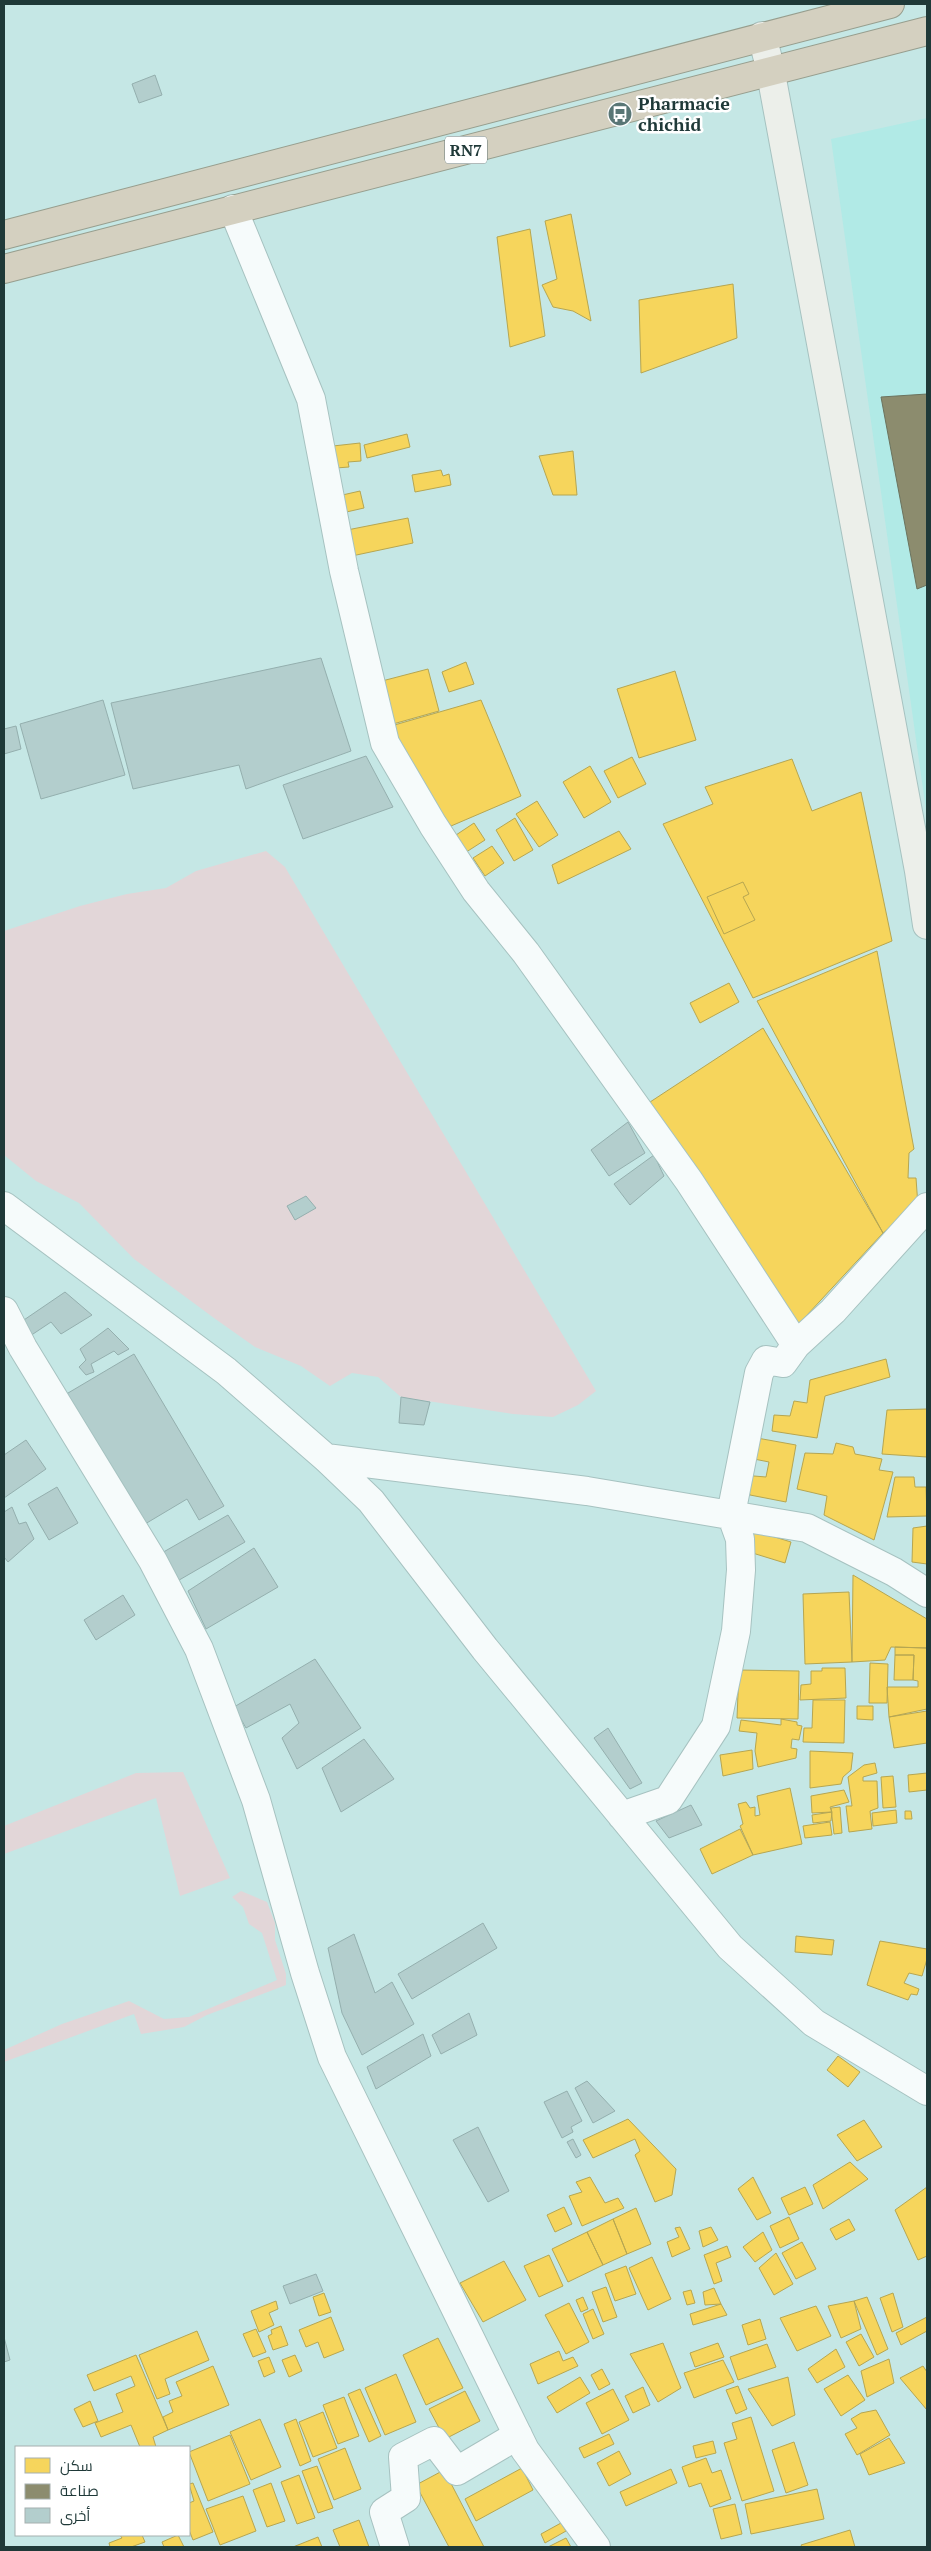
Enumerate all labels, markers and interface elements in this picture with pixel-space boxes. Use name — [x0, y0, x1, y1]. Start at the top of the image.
place label: Pharmacie chichid — [638, 91, 730, 136]
bus stop icon: Pharmacie chichid — [607, 101, 633, 127]
road number: RN7 — [445, 136, 487, 164]
legend — [15, 2446, 190, 2536]
text: سكن — [60, 2455, 93, 2476]
text: صناعة — [60, 2480, 99, 2500]
text: أخرى — [60, 2505, 90, 2526]

